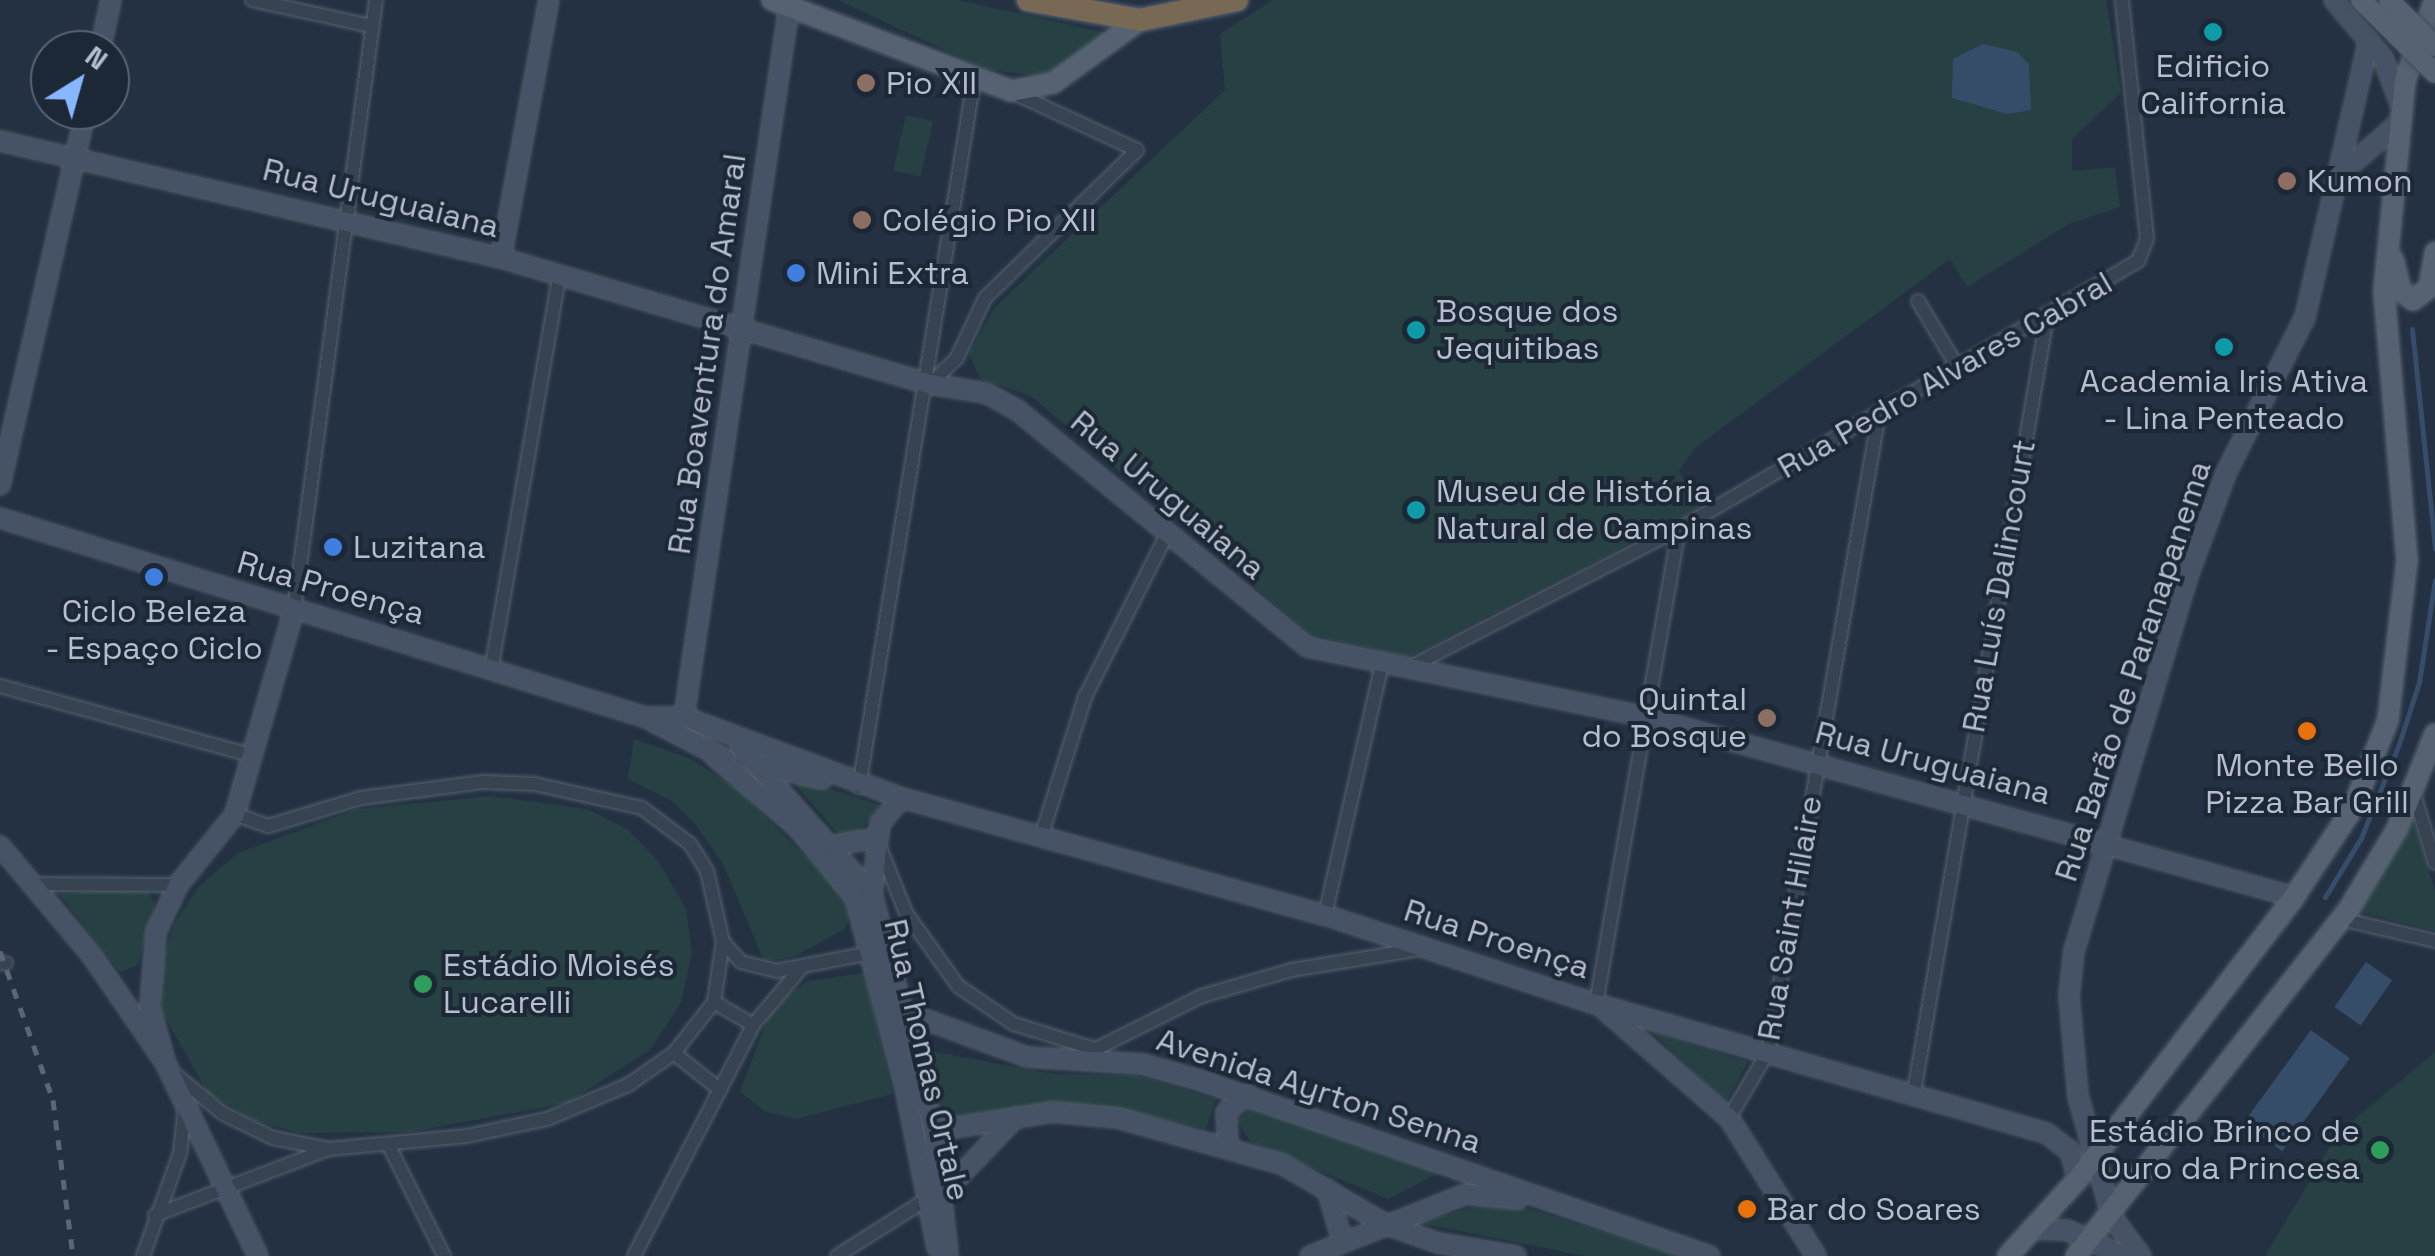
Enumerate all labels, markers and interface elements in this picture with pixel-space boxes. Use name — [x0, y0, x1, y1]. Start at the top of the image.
marker: Edificio California — [2202, 21, 2224, 43]
north arrow — [30, 30, 130, 130]
text: N — [79, 38, 115, 78]
place label: Edificio California — [2140, 48, 2286, 123]
place label: Pio XII — [886, 64, 977, 102]
marker: Pio XII — [855, 72, 877, 94]
street label: Rua Uruguaiana — [259, 150, 503, 246]
street label: Rua Boaventura do Amaral — [660, 151, 754, 557]
place label: Kumon — [2307, 162, 2413, 200]
marker: Kumon — [2276, 170, 2298, 192]
place label: Colégio Pio XII — [882, 201, 1097, 239]
marker: Colégio Pio XII — [851, 209, 873, 231]
place label: Mini Extra — [816, 254, 969, 292]
marker: Mini Extra — [785, 262, 807, 284]
street label: Rua Pedro Alvares Cabral — [1771, 263, 2119, 487]
place label: Bosque dos Jequitibas — [1436, 293, 1618, 368]
marker: Bosque dos Jequitibas — [1405, 319, 1427, 341]
marker: Academia Iris Ativa - Lina Penteado — [2213, 336, 2235, 358]
place label: Academia Iris Ativa - Lina Penteado — [2080, 363, 2368, 438]
street label: Rua Uruguaiana — [1063, 402, 1273, 588]
street label: Rua Luís Dalincourt — [1954, 437, 2044, 735]
street label: Rua Barão de Paranapanema — [2047, 456, 2219, 886]
place label: Museu de História Natural de Campinas — [1436, 473, 1752, 548]
marker: Museu de História Natural de Campinas — [1405, 499, 1427, 521]
place label: Luzitana — [353, 528, 485, 566]
marker: Luzitana — [322, 536, 344, 558]
street label: Rua Proença — [233, 543, 429, 633]
marker: Ciclo Beleza - Espaço Ciclo — [143, 566, 165, 588]
place label: Ciclo Beleza - Espaço Ciclo — [45, 593, 263, 668]
place label: Quintal do Bosque — [1581, 681, 1747, 756]
marker: Quintal do Bosque — [1756, 707, 1778, 729]
street label: Rua Uruguaiana — [1811, 713, 2055, 813]
marker: Monte Bello Pizza Bar Grill — [2296, 720, 2318, 742]
place label: Monte Bello Pizza Bar Grill — [2205, 747, 2409, 822]
street label: Rua Saint Hilaire — [1750, 793, 1830, 1043]
street label: Rua Proença — [1399, 891, 1595, 987]
street label: Rua Thomas Ortale — [876, 915, 978, 1205]
place label: Estádio Moisés Lucarelli — [443, 947, 675, 1022]
marker: Estádio Moisés Lucarelli — [412, 973, 434, 995]
street label: Avenida Ayrton Senna — [1152, 1020, 1486, 1162]
place label: Estádio Brinco de Ouro da Princesa — [2089, 1113, 2360, 1188]
marker: Estádio Brinco de Ouro da Princesa — [2369, 1139, 2391, 1161]
place label: Bar do Soares — [1767, 1190, 1981, 1228]
marker: Bar do Soares — [1736, 1198, 1758, 1220]

